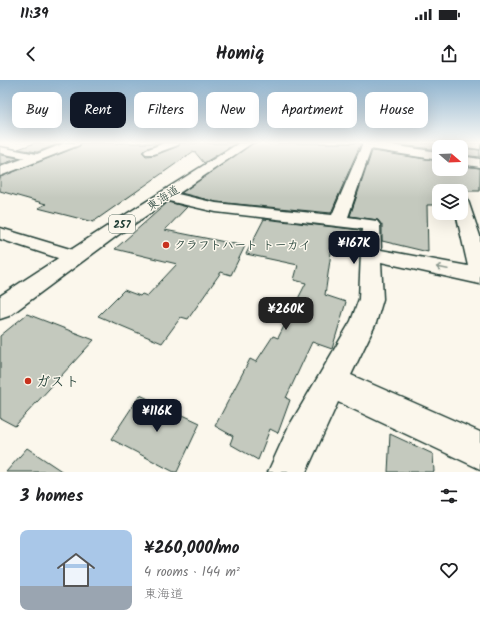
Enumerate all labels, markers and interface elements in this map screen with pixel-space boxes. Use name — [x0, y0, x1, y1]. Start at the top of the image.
text: 11:39 — [20, 2, 49, 26]
text: Homiq — [216, 40, 264, 69]
icon: back — [20, 43, 42, 65]
icon: share — [438, 43, 460, 65]
chip: Buy — [12, 92, 62, 128]
chip: Rent — [70, 92, 126, 128]
chip: Filters — [134, 92, 198, 128]
chip: New — [206, 92, 259, 128]
chip: Apartment — [267, 92, 357, 128]
chip: House — [365, 92, 428, 128]
north arrow — [432, 140, 468, 176]
map controls — [432, 140, 468, 220]
street label: 東海道 — [143, 181, 184, 216]
button: layers — [432, 184, 468, 220]
road number: 257 — [109, 215, 135, 233]
pin: ¥167K — [326, 231, 382, 265]
text: ¥167K — [338, 233, 370, 254]
place label: クラフトハート トーカイ — [174, 236, 311, 255]
marker: クラフトハート トーカイ — [161, 240, 171, 250]
one-way arrow — [436, 264, 449, 272]
pin: ¥260K — [258, 297, 314, 331]
text: ¥260K — [267, 299, 305, 320]
place label: ガスト — [36, 371, 79, 393]
marker: ガスト — [23, 376, 33, 386]
pin: ¥116K — [129, 399, 185, 433]
text: ¥116K — [142, 401, 172, 422]
text: 3 homes — [20, 483, 83, 510]
icon: filters — [438, 485, 460, 507]
text: ¥260,000/mo — [144, 535, 239, 562]
icon: home — [52, 546, 100, 594]
icon: heart — [438, 559, 460, 581]
text: 4 rooms · 144 m² — [144, 562, 240, 583]
text: 東海道 — [144, 584, 183, 605]

